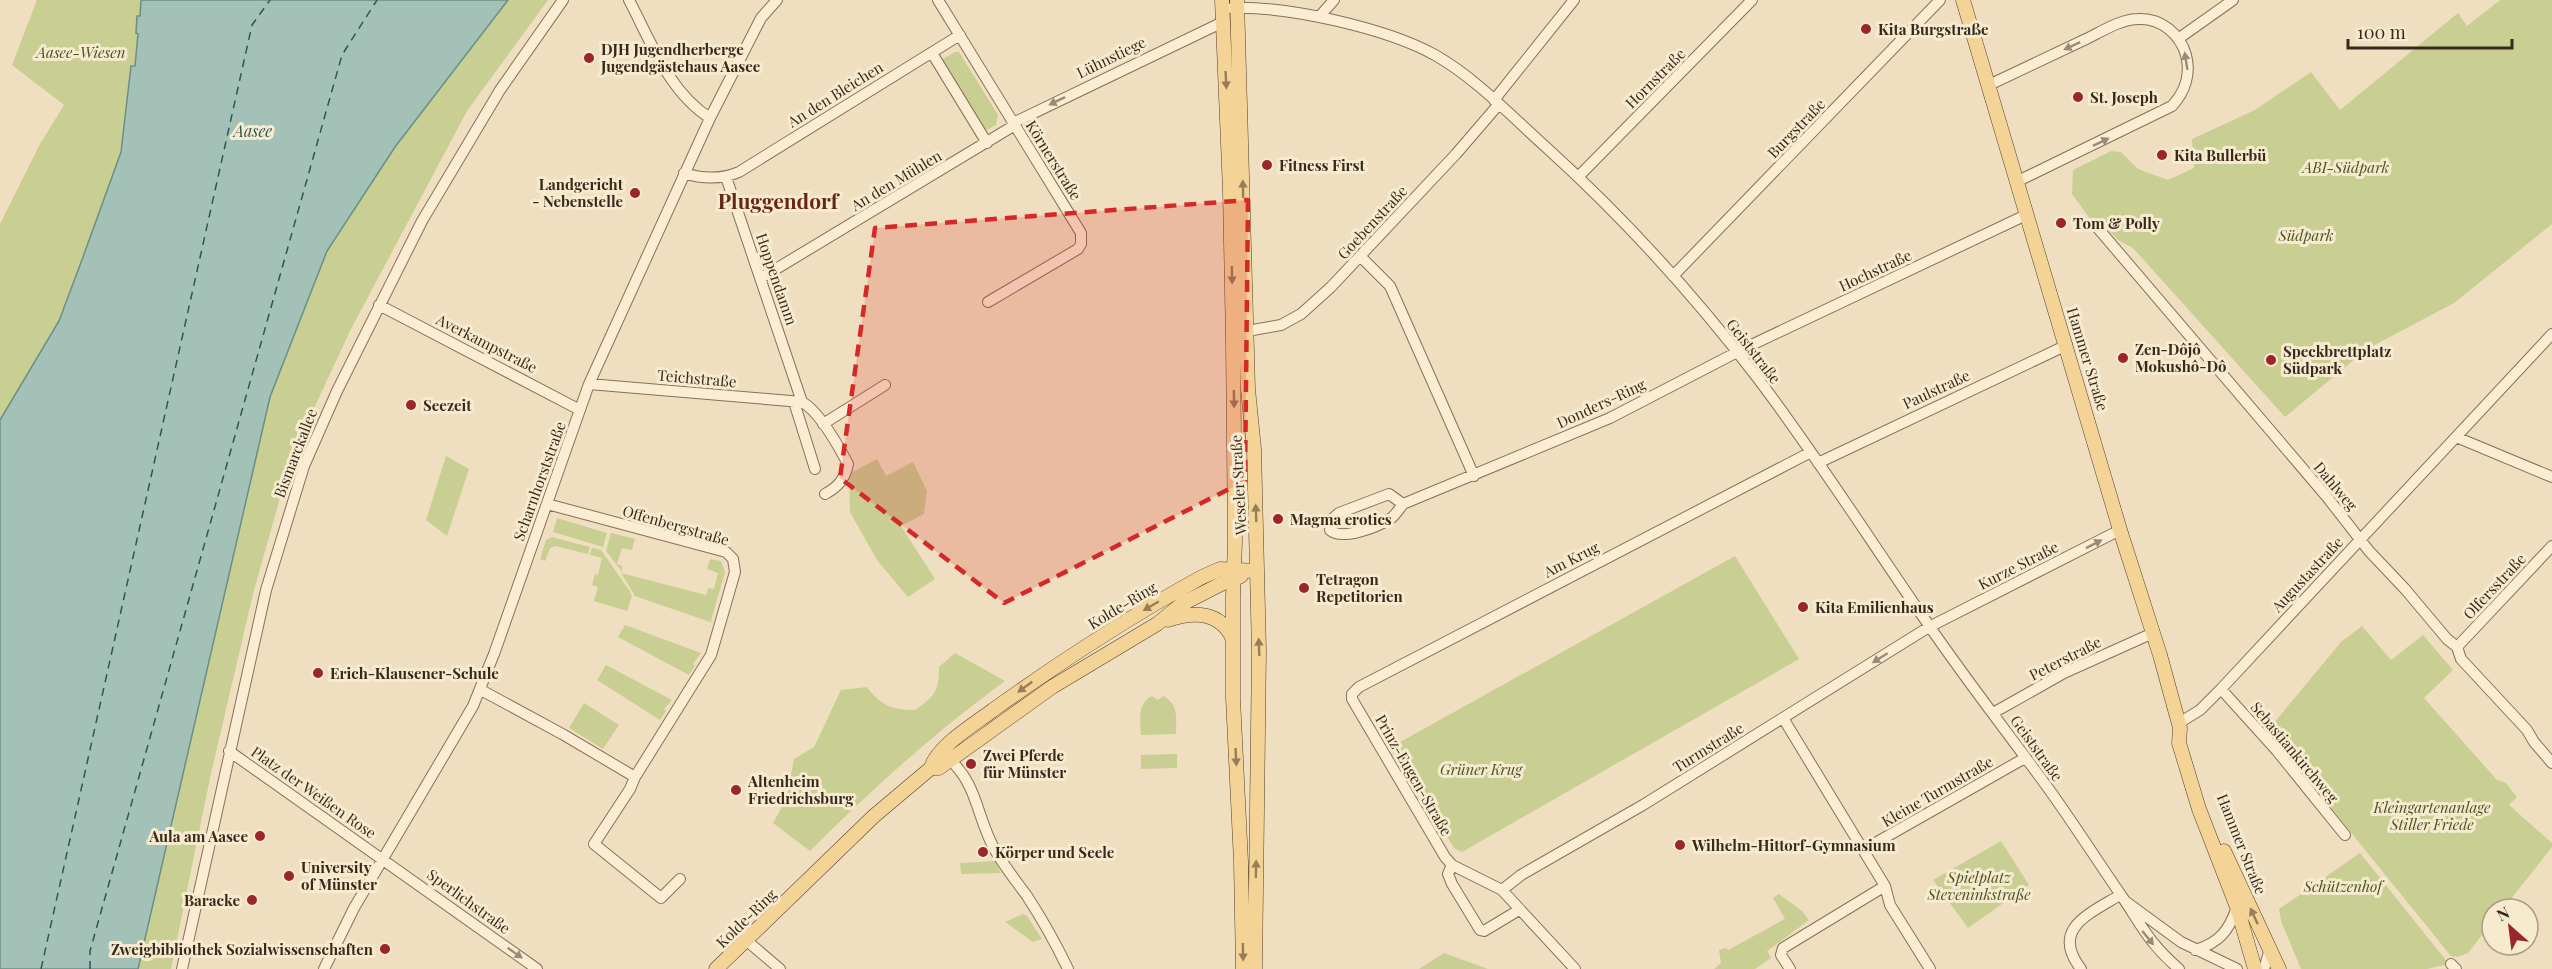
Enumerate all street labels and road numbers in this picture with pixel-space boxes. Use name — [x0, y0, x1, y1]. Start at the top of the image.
street label: Lühnstiege — [1073, 32, 1149, 82]
street label: Hornstraße — [1621, 44, 1689, 112]
street label: An den Bleichen — [783, 57, 887, 132]
street label: Burgstraße — [1763, 94, 1829, 162]
street label: Körnerstraße — [1022, 116, 1086, 204]
street label: An den Mühlen — [846, 145, 945, 215]
street label: Goebenstraße — [1333, 181, 1411, 263]
street label: Hoppendamm — [752, 230, 802, 328]
street label: Hochstraße — [1835, 244, 1915, 296]
street label: Hammer Straße — [2063, 305, 2113, 413]
street label: Averkampstraße — [432, 308, 541, 377]
street label: Geiststraße — [1722, 314, 1786, 388]
street label: Teichstraße — [657, 365, 737, 391]
street label: Paulstraße — [1899, 365, 1973, 413]
street label: Donders-Ring — [1553, 374, 1649, 432]
street label: Bismarckallee — [269, 406, 321, 500]
street label: Scharnhorststraße — [508, 419, 570, 543]
street label: Weseler Straße — [1225, 434, 1251, 537]
street label: Dahlweg — [2310, 457, 2362, 515]
street label: Offenbergstraße — [620, 500, 732, 550]
street label: Augustastraße — [2266, 532, 2347, 617]
street label: Kurze Straße — [1974, 536, 2062, 594]
street label: Am Krug — [1539, 537, 1602, 582]
street label: Olfersstraße — [2458, 549, 2530, 623]
street label: Kolde-Ring — [1084, 577, 1160, 633]
street label: Peterstraße — [2026, 631, 2104, 685]
street label: Sebastiankirchweg — [2247, 697, 2343, 807]
street label: Prinz-Eugen-Straße — [1371, 711, 1457, 839]
street label: Geiststraße — [2006, 711, 2068, 785]
street label: Turmstraße — [1669, 717, 1747, 777]
street label: Platz der Weißen Rose — [248, 741, 380, 843]
street label: Kleine Turmstraße — [1878, 751, 1996, 831]
street label: Hammer Straße — [2213, 791, 2271, 897]
street label: Sperlichstraße — [423, 864, 515, 938]
street label: Kolde-Ring — [711, 884, 781, 952]

